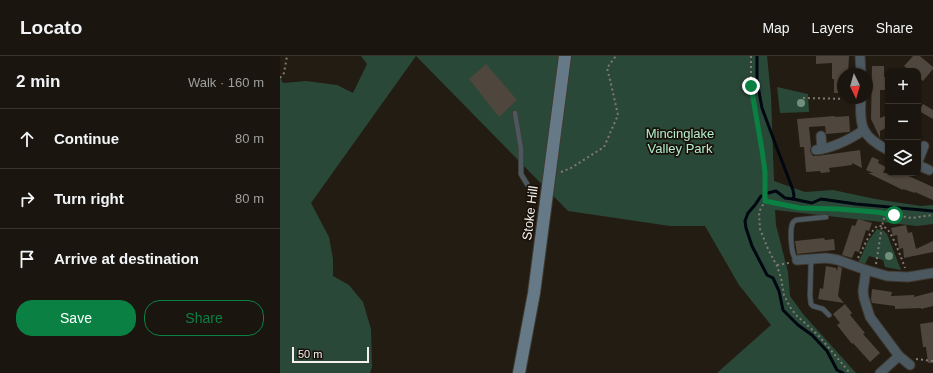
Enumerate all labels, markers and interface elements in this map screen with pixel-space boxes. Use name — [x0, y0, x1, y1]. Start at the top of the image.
text: Locato — [20, 17, 82, 38]
text: Map — [762, 20, 790, 36]
text: Layers — [812, 20, 854, 36]
text: Share — [876, 20, 913, 36]
north arrow — [837, 68, 873, 104]
map controls — [885, 68, 921, 176]
button: + — [885, 68, 921, 104]
text: 2 min — [16, 72, 60, 91]
text: Walk · 160 m — [188, 75, 264, 90]
route end — [742, 77, 760, 95]
button: − — [885, 104, 921, 140]
park label: Mincinglake Valley Park — [646, 126, 714, 156]
icon: ahead — [16, 128, 38, 150]
text: Continue — [54, 130, 119, 147]
text: 80 m — [235, 131, 264, 146]
button: layers — [885, 140, 921, 176]
street label: Stoke Hill — [519, 185, 541, 241]
icon: right — [16, 188, 38, 210]
text: Turn right — [54, 190, 124, 207]
text: 80 m — [235, 191, 264, 206]
route start — [885, 206, 903, 224]
icon: arrive — [16, 248, 38, 270]
text: Arrive at destination — [54, 250, 199, 267]
button: Save — [16, 300, 136, 336]
button: Share — [144, 300, 264, 336]
scale bar — [292, 345, 369, 364]
text: 50 m — [298, 348, 322, 360]

